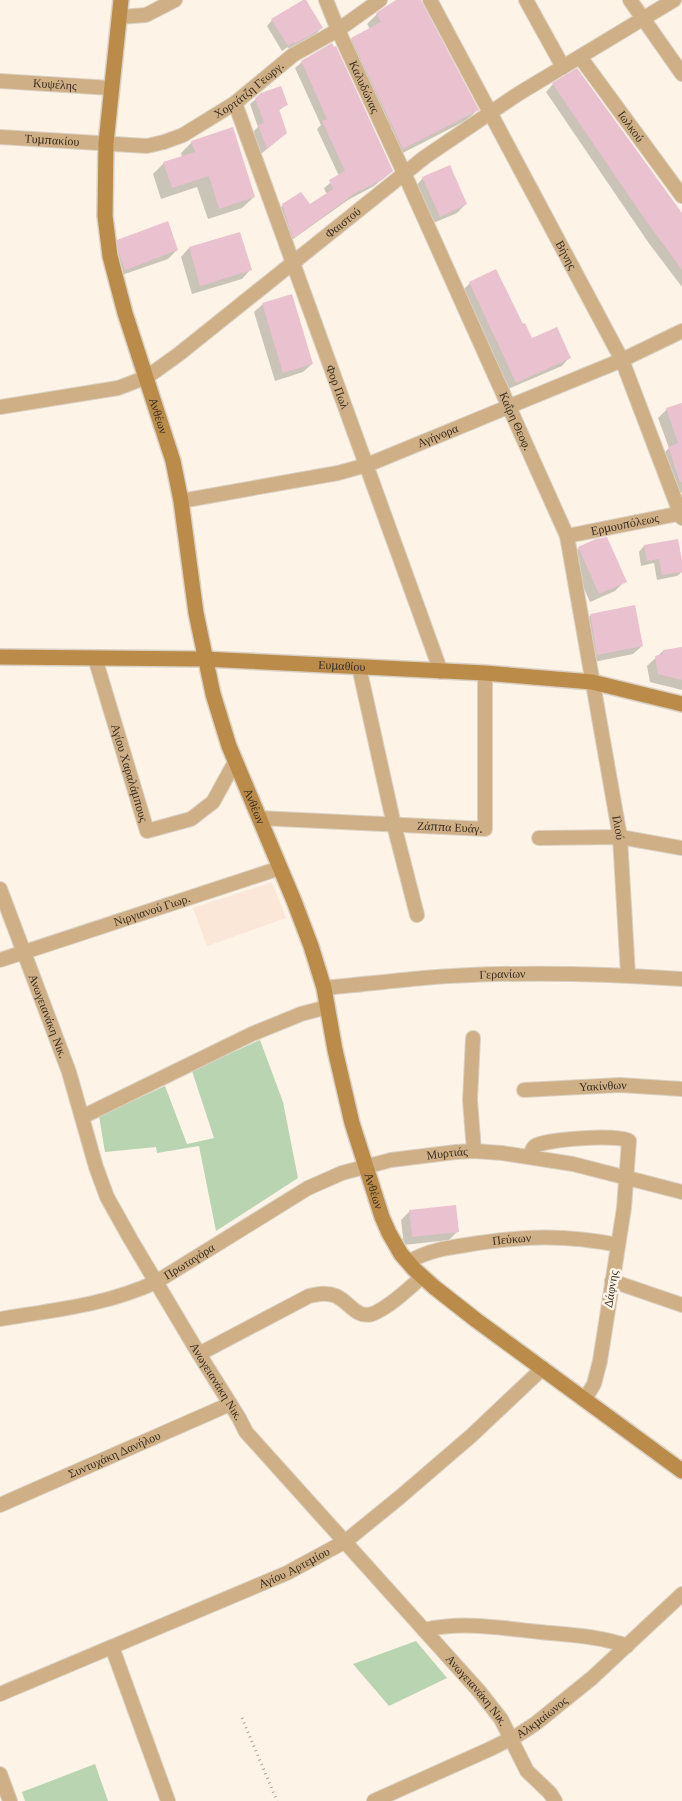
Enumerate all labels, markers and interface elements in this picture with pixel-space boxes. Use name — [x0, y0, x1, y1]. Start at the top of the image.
street label: Χορτάτζη Γεωργ. — [211, 58, 287, 121]
street label: Καλυδώνας — [346, 58, 383, 116]
street label: Κυψέλης — [33, 75, 78, 93]
street label: Ιωλκού — [615, 107, 648, 145]
street label: Τυμπακίου — [24, 131, 80, 149]
street label: Φαιστού — [322, 203, 364, 241]
street label: Βήνης — [553, 238, 580, 272]
street label: Φορ Πωλ — [323, 363, 353, 411]
street label: Καΐρη Θεοφ. — [496, 389, 536, 453]
street label: Ανθέων — [146, 395, 172, 436]
street label: Αγήνορα — [415, 420, 461, 451]
street label: Ερμουπόλεως — [589, 510, 660, 538]
street label: Ευμαθίου — [318, 657, 366, 674]
street label: Αγίου Χαραλάμπους — [108, 722, 152, 824]
street label: Ανθέων — [241, 786, 269, 827]
street label: Ιλιού — [609, 814, 628, 841]
street label: Ζάππα Ευάγ. — [417, 818, 483, 836]
street label: Νιργιανού Γιωρ. — [111, 890, 192, 929]
street label: Γερανίων — [479, 966, 526, 982]
street label: Ανωγειανάκη Νικ. — [26, 972, 71, 1060]
street label: Υακίνθων — [579, 1077, 628, 1094]
street label: Μυρτιάς — [425, 1143, 469, 1163]
street label: Ανθέων — [361, 1171, 387, 1211]
street label: Πεύκων — [491, 1230, 532, 1248]
street label: Πρωταγόρα — [161, 1239, 218, 1282]
street label: Δάφνης — [600, 1269, 621, 1309]
street label: Ανωγειανάκη Νικ. — [187, 1340, 247, 1423]
street label: Συντυχάκη Δανήλου — [66, 1427, 163, 1481]
street label: Αγίου Αρτεμίου — [256, 1543, 332, 1591]
street label: Ανωγειανάκη Νικ. — [443, 1651, 511, 1729]
street label: Αλκμαίωνος — [513, 1693, 571, 1741]

